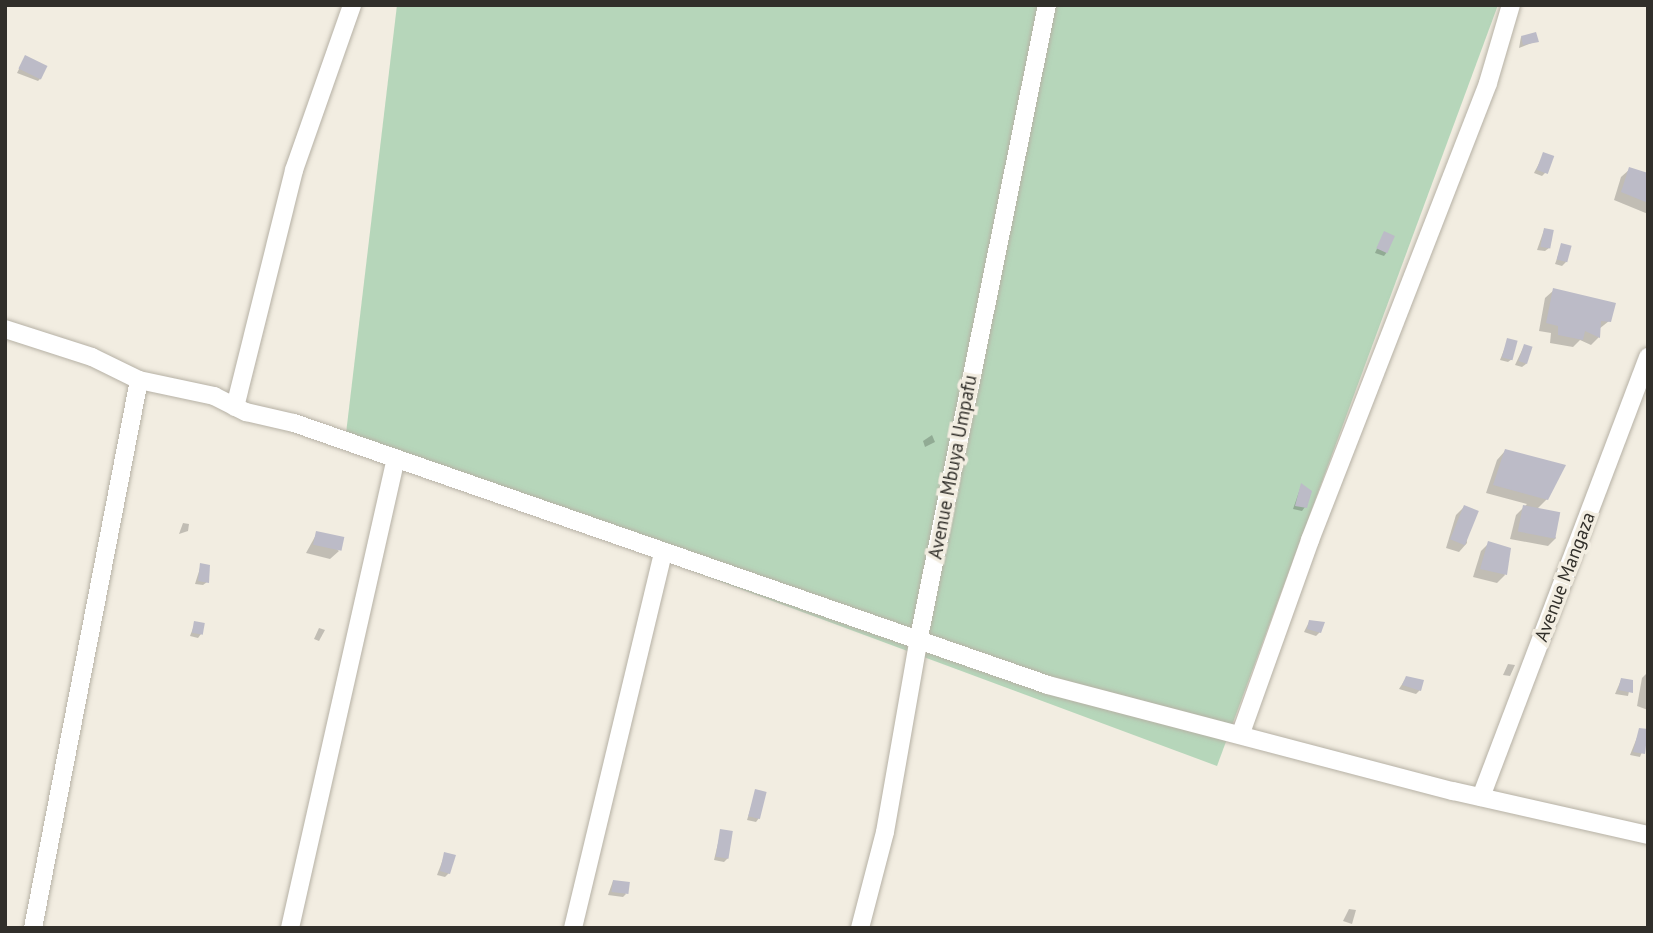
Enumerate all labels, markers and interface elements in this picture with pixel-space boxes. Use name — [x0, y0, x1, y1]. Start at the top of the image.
street label: Avenue Mbuya Umpafu — [924, 373, 982, 561]
street label: Avenue Mangaza — [1530, 509, 1600, 645]

